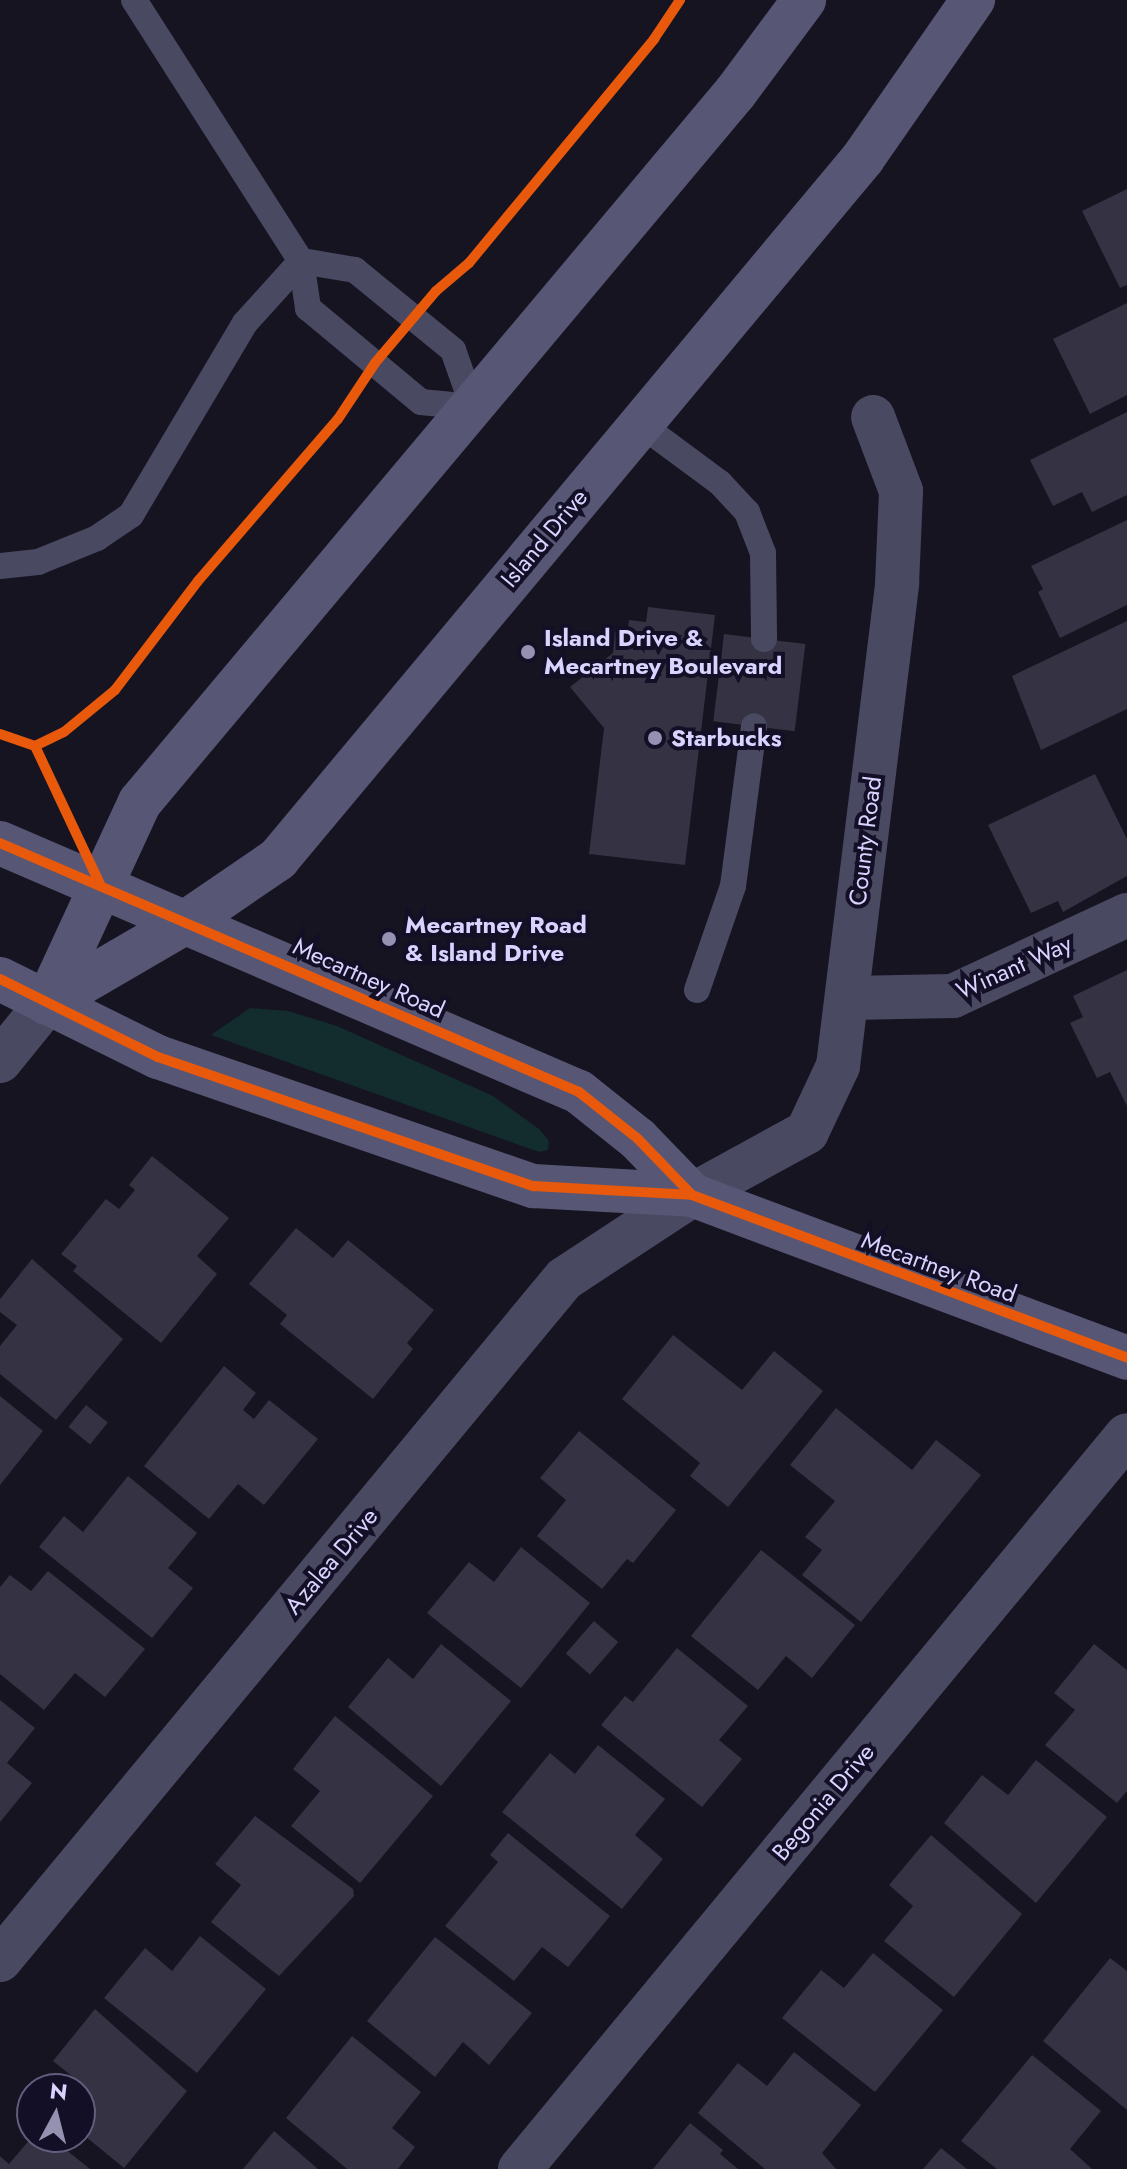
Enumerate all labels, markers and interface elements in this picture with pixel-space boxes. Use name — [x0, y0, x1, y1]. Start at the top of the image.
street label: Island Drive — [495, 483, 593, 593]
place label: Island Drive & Mecartney Boulevard — [544, 624, 782, 680]
marker: Island Drive & Mecartney Boulevard — [519, 643, 537, 661]
place label: Starbucks — [671, 724, 782, 752]
marker: Starbucks — [646, 729, 664, 747]
street label: County Road — [843, 775, 887, 907]
place label: Mecartney Road & Island Drive — [405, 911, 587, 967]
street label: Winant Way — [952, 929, 1076, 1005]
marker: Mecartney Road & Island Drive — [380, 930, 398, 948]
street label: Mecartney Road — [289, 932, 449, 1024]
street label: Mecartney Road — [858, 1226, 1020, 1308]
street label: Azalea Drive — [278, 1502, 384, 1620]
street label: Begonia Drive — [766, 1738, 880, 1866]
north arrow — [16, 2073, 96, 2153]
text: N — [48, 2074, 69, 2108]

